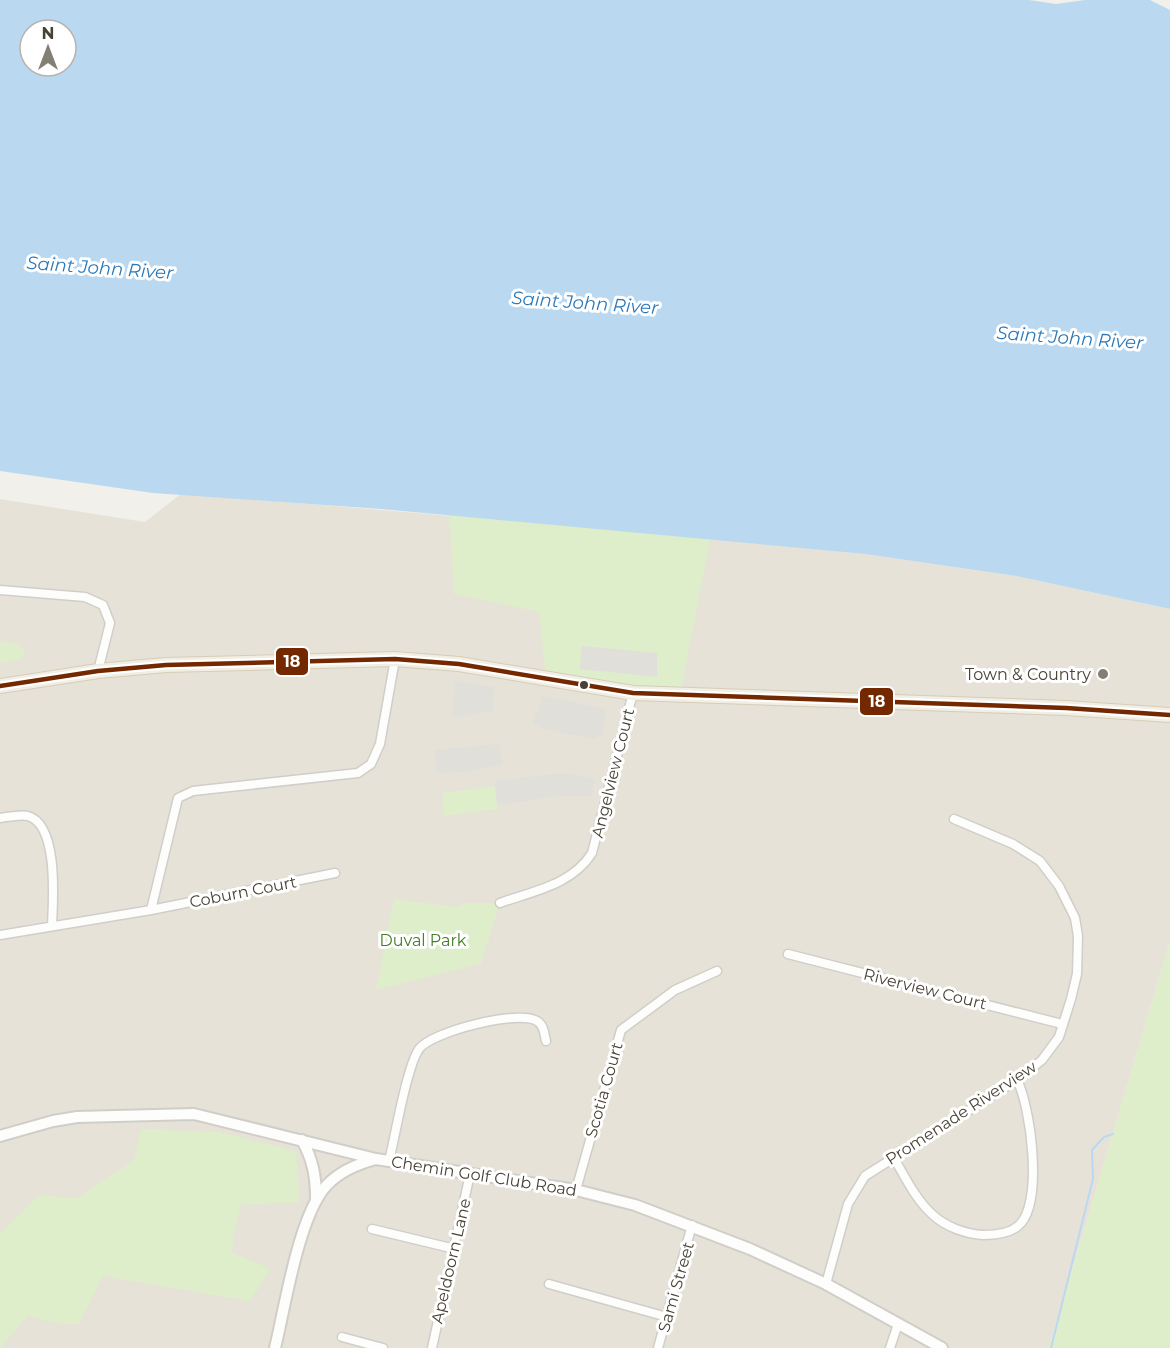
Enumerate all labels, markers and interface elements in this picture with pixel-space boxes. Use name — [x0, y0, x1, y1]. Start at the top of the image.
north arrow — [18, 18, 78, 78]
text: N — [42, 24, 54, 43]
water label: Saint John River — [26, 252, 175, 284]
water label: Saint John River — [511, 287, 660, 319]
water label: Saint John River — [996, 322, 1145, 354]
line badge: 18 — [275, 647, 309, 676]
text: 18 — [284, 652, 300, 671]
place label: Town & Country — [965, 665, 1091, 684]
marker: Town & Country — [1096, 667, 1110, 681]
unlabelled marker — [578, 679, 590, 691]
line badge: 18 — [859, 687, 894, 716]
text: 18 — [869, 692, 885, 711]
street label: Angelview Court — [588, 706, 638, 840]
street label: Coburn Court — [188, 872, 299, 912]
park label: Duval Park — [380, 931, 467, 950]
street label: Riverview Court — [861, 965, 989, 1014]
street label: Scotia Court — [581, 1040, 627, 1140]
street label: Promenade Riverview — [882, 1057, 1040, 1169]
street label: Chemin Golf Club Road — [390, 1152, 578, 1200]
street label: Apeldoorn Lane — [427, 1197, 475, 1325]
street label: Sami Street — [654, 1239, 698, 1334]

